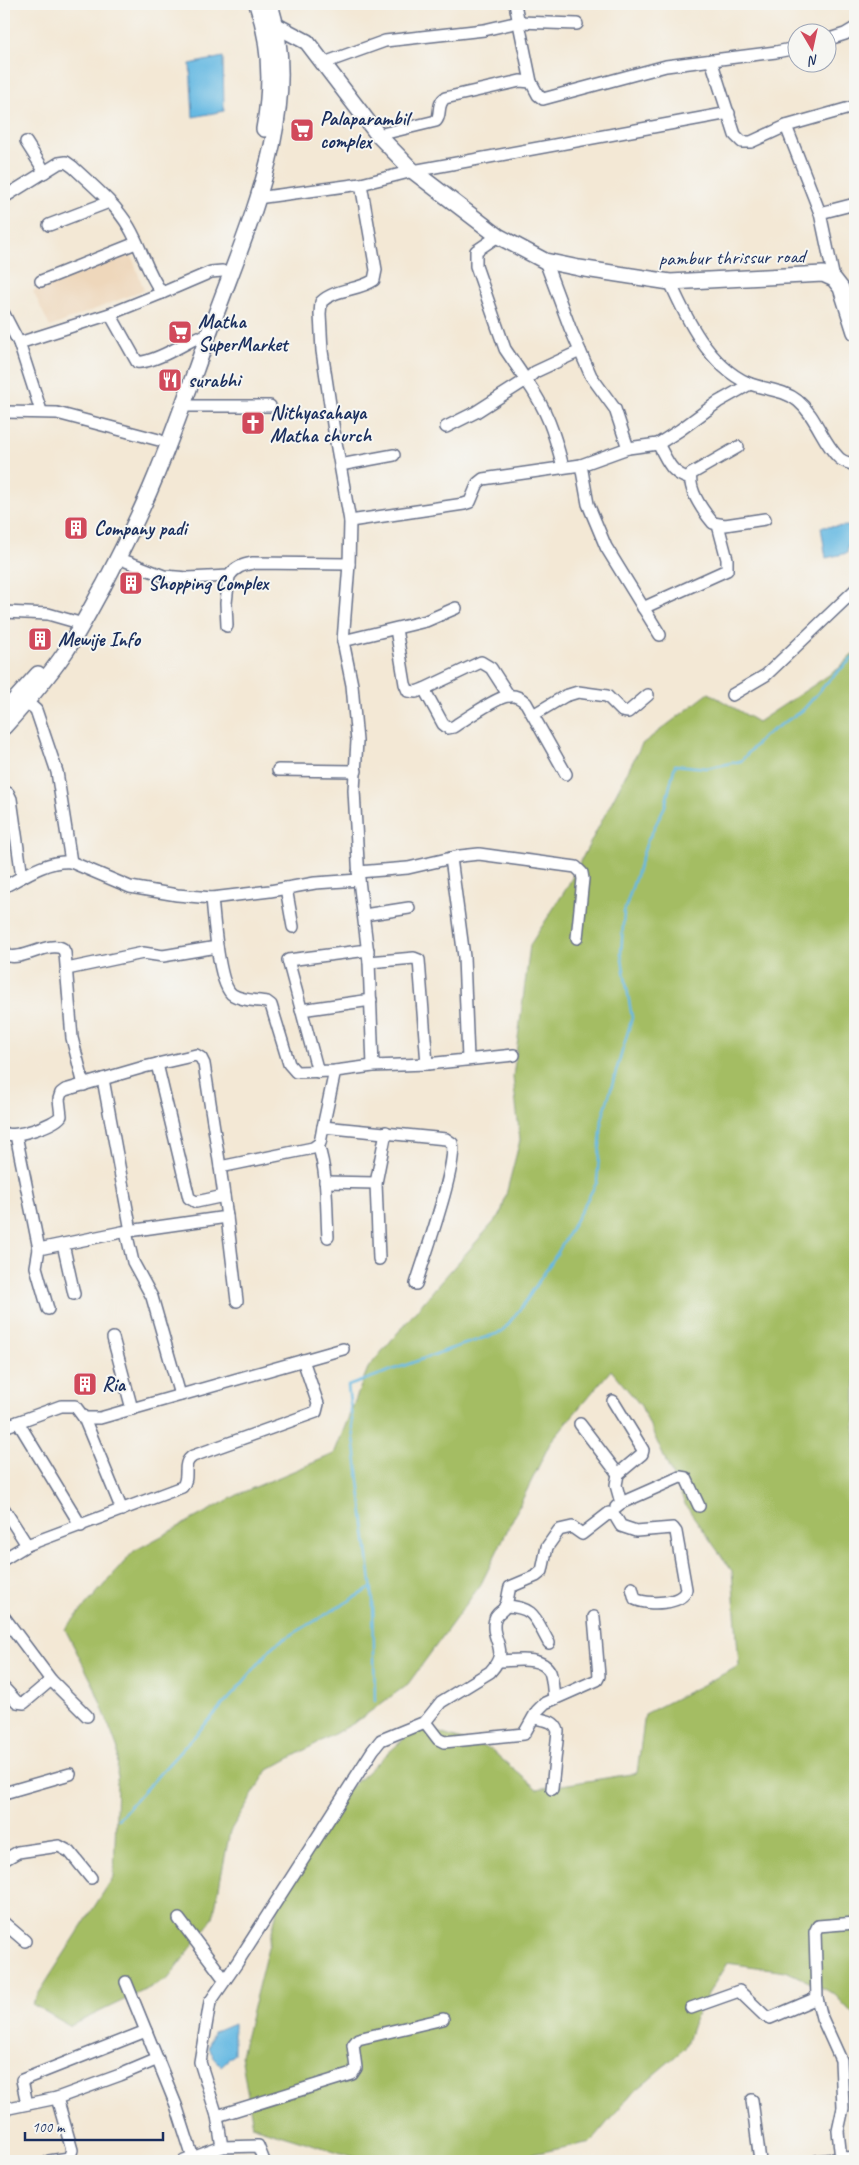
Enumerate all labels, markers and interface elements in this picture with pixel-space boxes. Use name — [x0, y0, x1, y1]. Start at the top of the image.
north arrow — [786, 22, 836, 72]
text: N — [806, 51, 820, 70]
place label: Palaparambil complex — [320, 106, 412, 154]
supermarket icon: Palaparambil complex — [289, 117, 315, 143]
street label: pambur thrissur road — [658, 244, 809, 271]
place label: Matha SuperMarket — [198, 309, 290, 357]
supermarket icon: Matha SuperMarket — [167, 319, 193, 345]
restaurant icon: surabhi — [157, 367, 183, 393]
place label: surabhi — [188, 368, 243, 393]
place label: Nithyasahaya Matha church — [270, 400, 373, 448]
church icon: Nithyasahaya Matha church — [240, 410, 266, 436]
building icon: Company padi — [63, 515, 89, 541]
place label: Company padi — [94, 516, 190, 541]
building icon: Shopping Complex — [118, 570, 144, 596]
place label: Shopping Complex — [148, 571, 270, 596]
building icon: Mewije Info — [27, 626, 53, 652]
place label: Mewije Info — [58, 627, 142, 652]
building icon: Ria — [72, 1371, 98, 1397]
place label: Ria — [102, 1372, 127, 1397]
scale bar — [25, 2110, 162, 2142]
text: 100 m — [32, 2118, 66, 2137]

